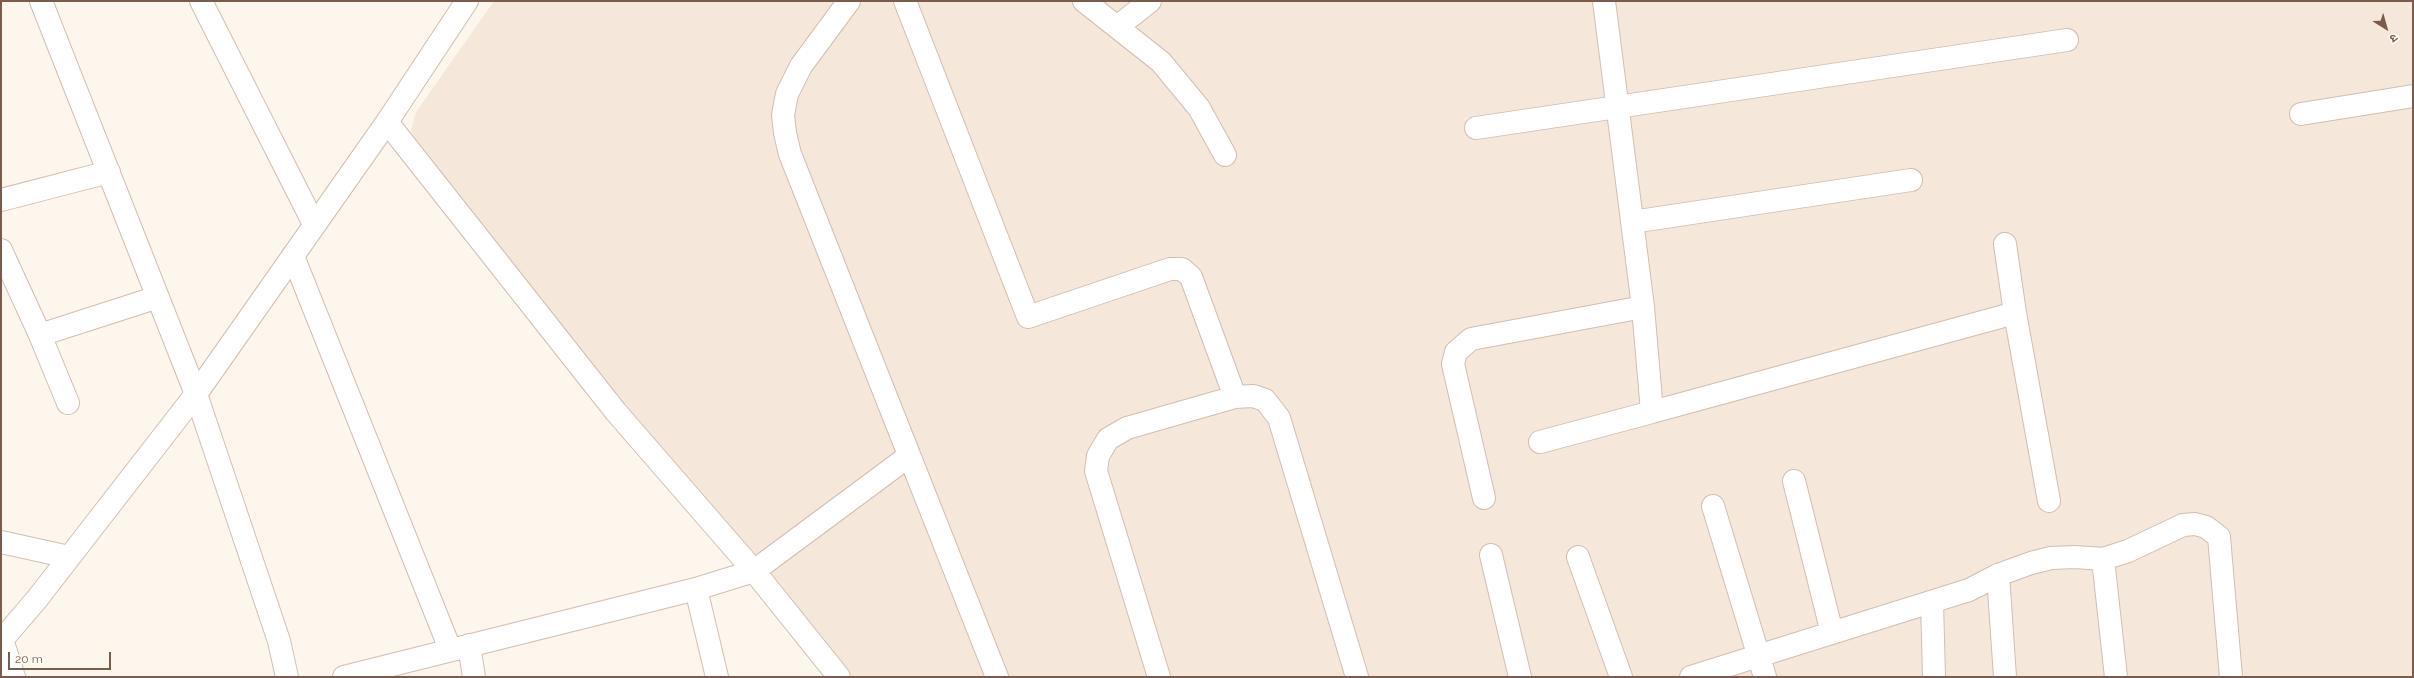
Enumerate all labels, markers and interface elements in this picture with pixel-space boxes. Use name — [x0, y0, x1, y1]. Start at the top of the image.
north arrow — [2366, 8, 2406, 48]
text: उ — [2387, 31, 2400, 45]
scale bar — [10, 644, 113, 670]
text: 20 m — [15, 652, 43, 666]

